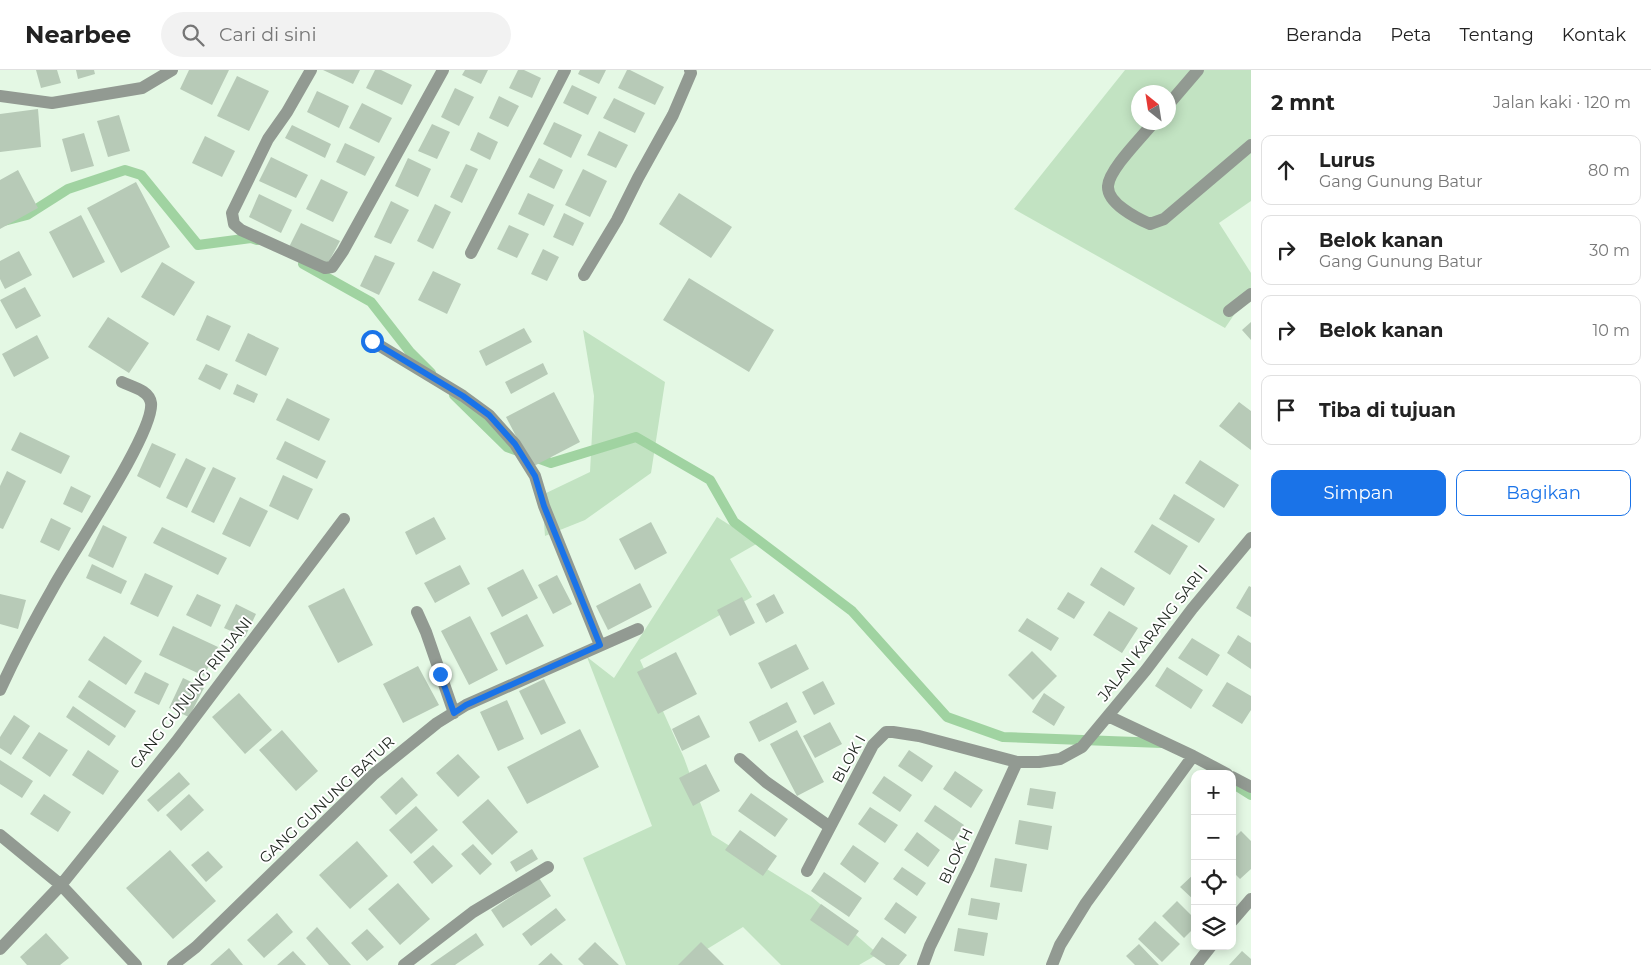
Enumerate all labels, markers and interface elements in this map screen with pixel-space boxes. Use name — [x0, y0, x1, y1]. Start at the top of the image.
search box — [161, 12, 511, 57]
text: Nearbee — [25, 20, 131, 49]
icon: search — [179, 21, 207, 49]
text: Cari di sini — [219, 23, 317, 46]
text: Beranda — [1286, 24, 1362, 46]
text: Peta — [1390, 24, 1431, 46]
text: Tentang — [1459, 24, 1534, 46]
text: Kontak — [1562, 24, 1626, 46]
north arrow — [1131, 85, 1176, 130]
text: 2 mnt — [1271, 90, 1335, 115]
text: Jalan kaki · 120 m — [1493, 93, 1631, 112]
text: Lurus — [1319, 149, 1375, 172]
icon: ahead — [1272, 156, 1300, 184]
text: 80 m — [1588, 161, 1630, 180]
text: Gang Gunung Batur — [1319, 172, 1483, 191]
text: Belok kanan — [1319, 229, 1443, 252]
icon: right — [1272, 236, 1300, 264]
text: 30 m — [1589, 241, 1630, 260]
text: Gang Gunung Batur — [1319, 252, 1483, 271]
icon: right — [1272, 316, 1300, 344]
text: Belok kanan — [1319, 319, 1443, 342]
text: 10 m — [1592, 321, 1630, 340]
route start — [361, 330, 384, 353]
icon: arrive — [1272, 396, 1300, 424]
text: Tiba di tujuan — [1319, 399, 1456, 422]
button: Simpan — [1271, 470, 1446, 516]
button: Bagikan — [1456, 470, 1631, 516]
street label: JALAN KARANG SARI I — [1093, 561, 1212, 705]
street label: GANG GUNUNG RINJANI — [125, 613, 256, 772]
route end — [429, 663, 452, 686]
street label: GANG GUNUNG BATUR — [255, 732, 398, 867]
street label: BLOK I — [828, 732, 869, 786]
map controls — [1191, 770, 1236, 950]
button: + — [1191, 770, 1236, 815]
button: − — [1191, 815, 1236, 860]
street label: BLOK H — [934, 825, 977, 887]
button: locate — [1191, 860, 1236, 905]
button: layers — [1191, 905, 1236, 950]

